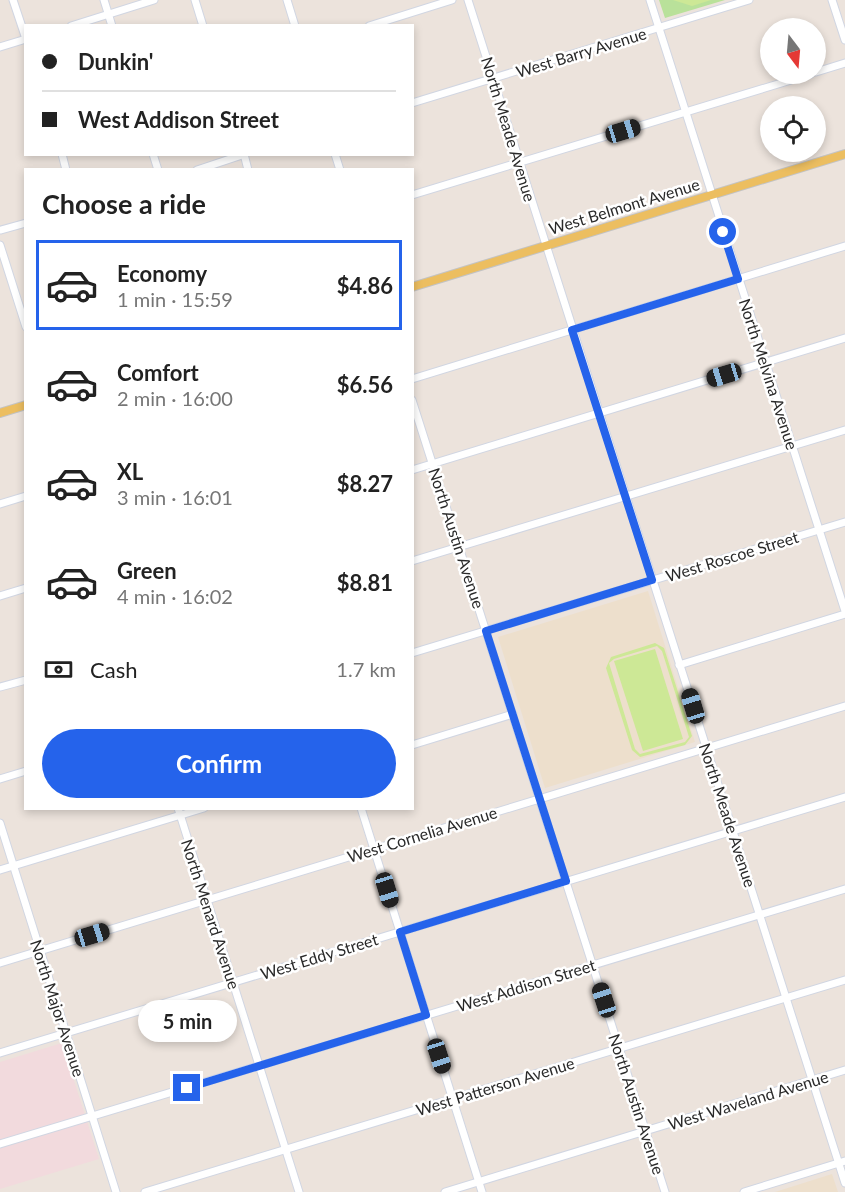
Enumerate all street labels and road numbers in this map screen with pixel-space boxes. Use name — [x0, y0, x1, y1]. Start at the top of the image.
street label: West Barry Avenue — [514, 23, 648, 81]
street label: North Meade Avenue — [478, 54, 540, 204]
street label: West Belmont Avenue — [546, 174, 702, 238]
street label: North Melvina Avenue — [736, 296, 802, 452]
street label: North Austin Avenue — [425, 465, 489, 611]
street label: West Roscoe Street — [663, 527, 801, 585]
street label: North Meade Avenue — [696, 740, 760, 890]
street label: West Cornelia Avenue — [345, 802, 499, 866]
street label: North Menard Avenue — [178, 837, 244, 991]
street label: West Eddy Street — [258, 929, 380, 983]
street label: North Major Avenue — [27, 937, 89, 1079]
street label: West Addison Street — [454, 955, 598, 1015]
street label: North Austin Avenue — [605, 1031, 669, 1177]
street label: West Patterson Avenue — [413, 1053, 577, 1119]
street label: West Waveland Avenue — [665, 1067, 831, 1133]

